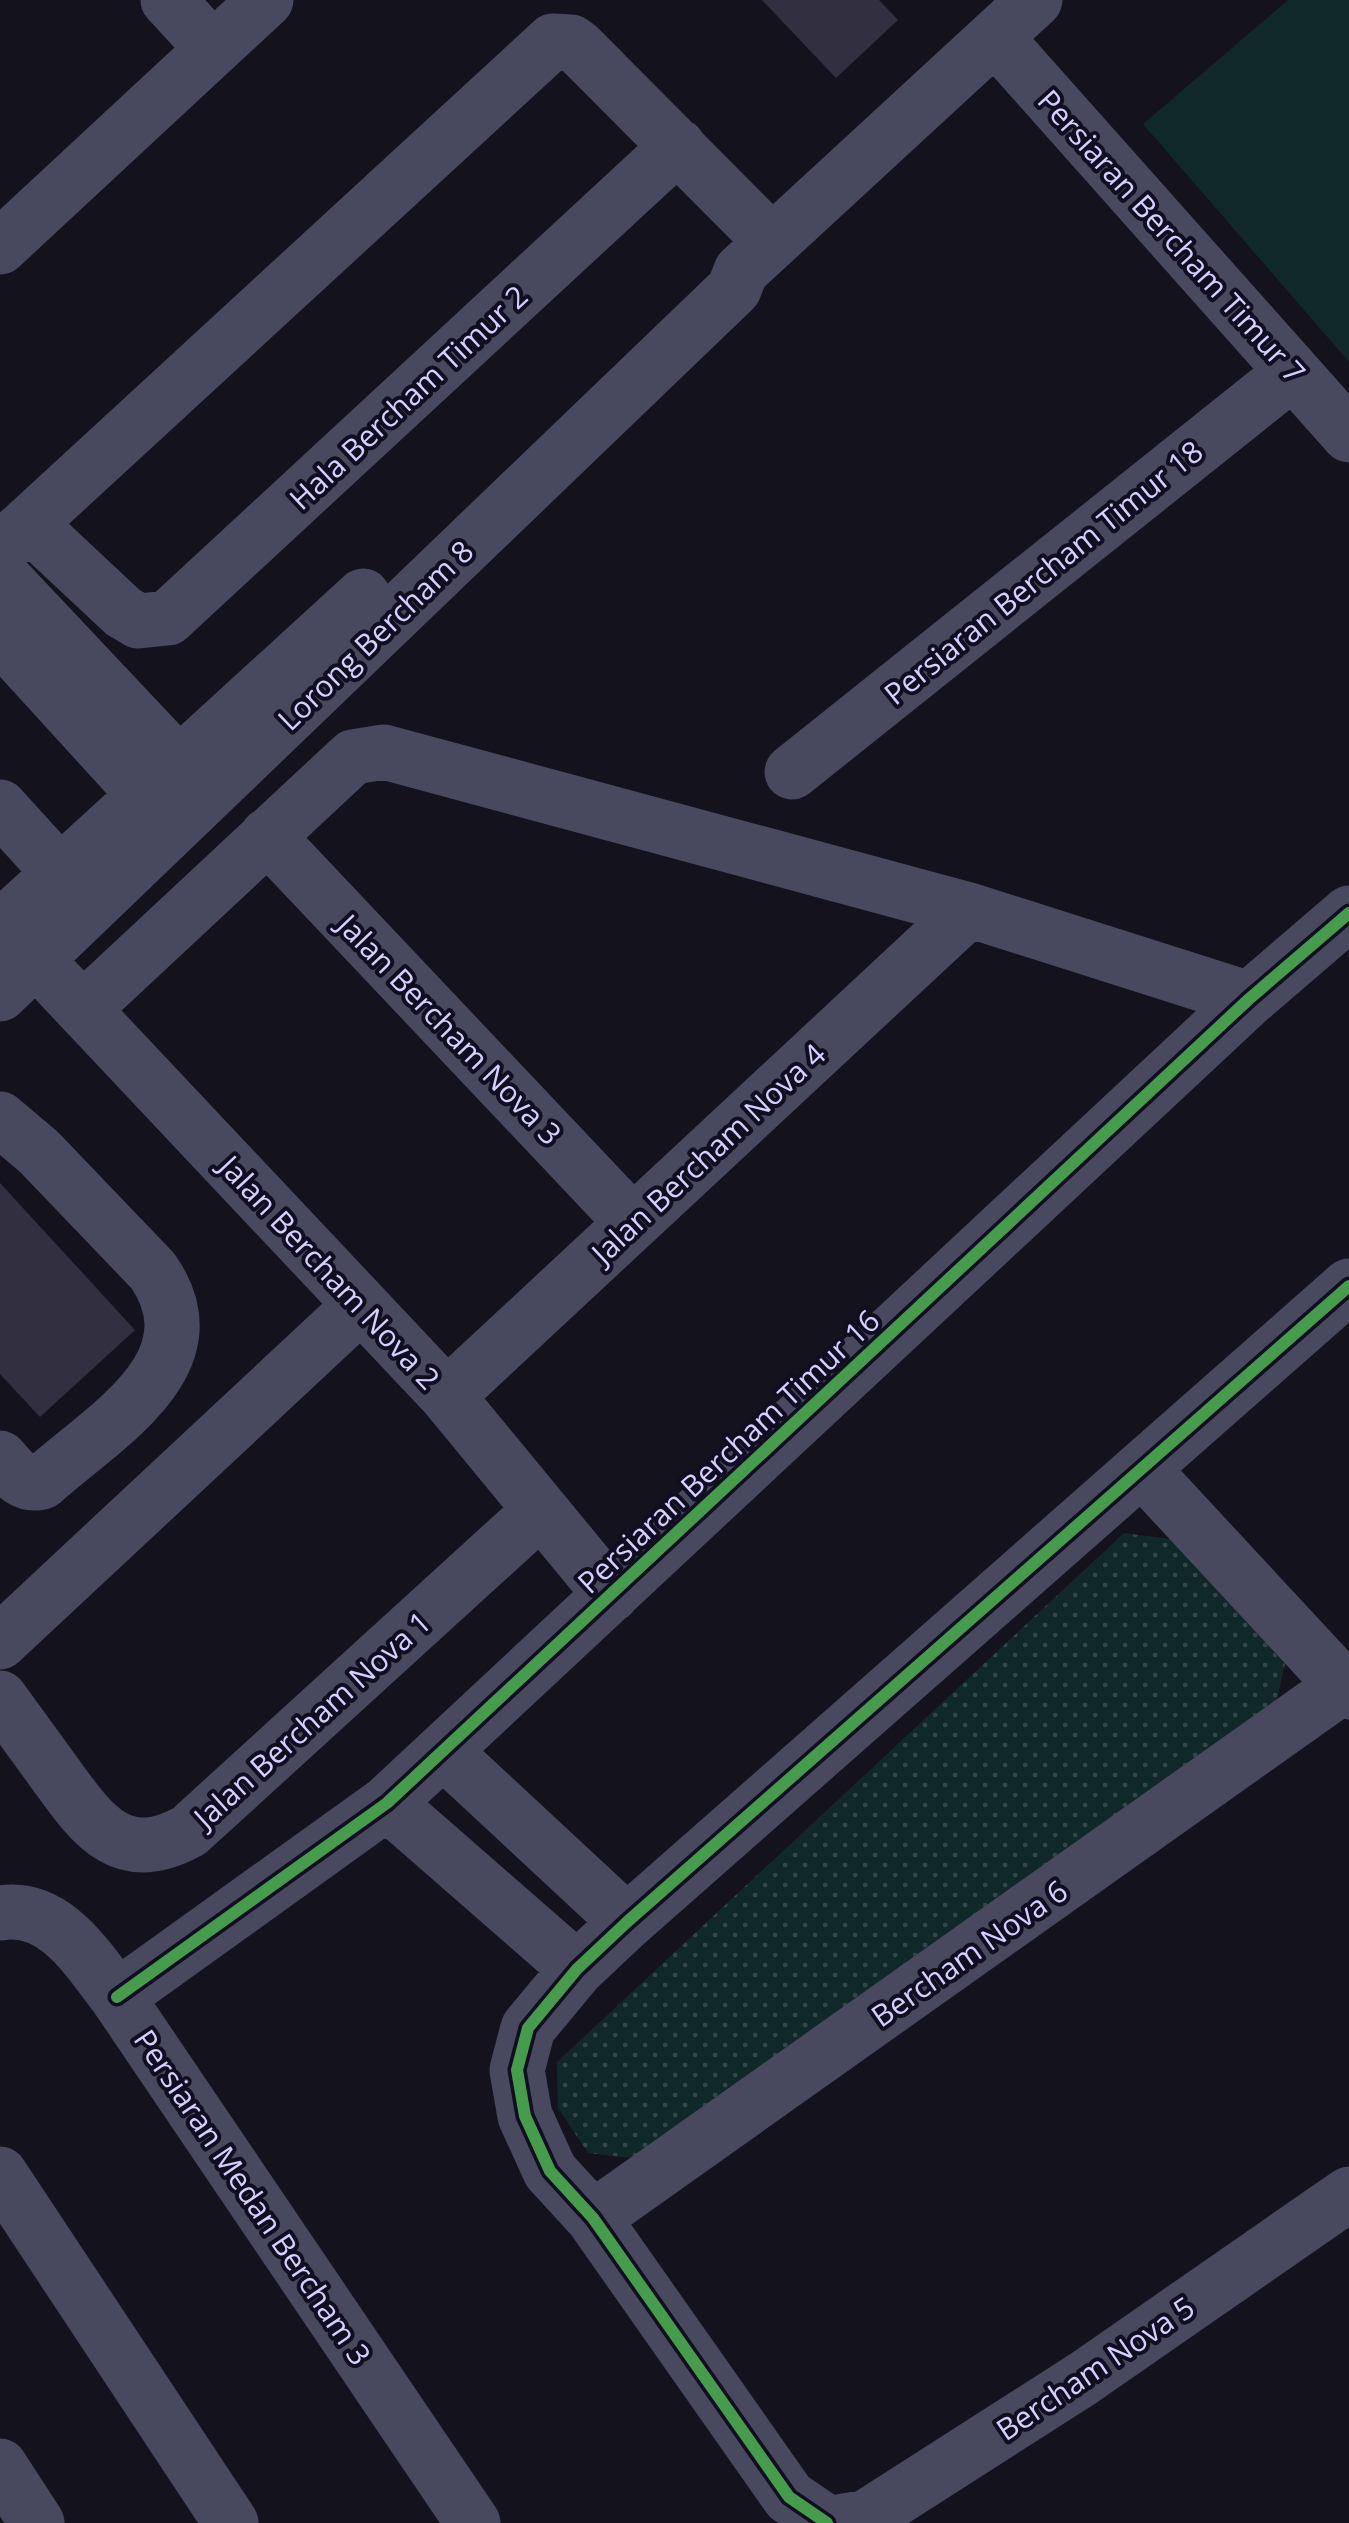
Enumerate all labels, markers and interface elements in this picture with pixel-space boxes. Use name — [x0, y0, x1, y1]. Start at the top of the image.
street label: Persiaran Bercham Timur 7 — [1029, 80, 1315, 392]
street label: Hala Bercham Timur 2 — [280, 276, 536, 518]
street label: Persiaran Bercham Timur 18 — [875, 431, 1211, 713]
street label: Lorong Bercham 8 — [268, 531, 482, 739]
street label: Jalan Bercham Nova 3 — [327, 903, 571, 1153]
street label: Jalan Bercham Nova 4 — [580, 1034, 834, 1274]
street label: Jalan Bercham Nova 2 — [209, 1144, 449, 1398]
street label: Persiaran Bercham Timur 16 — [568, 1300, 888, 1602]
street label: Jalan Bercham Nova 1 — [182, 1601, 439, 1839]
street label: Bercham Nova 6 — [863, 1870, 1075, 2036]
street label: Persiaran Medan Bercham 3 — [125, 2021, 381, 2373]
street label: Bercham Nova 5 — [988, 2286, 1202, 2450]

